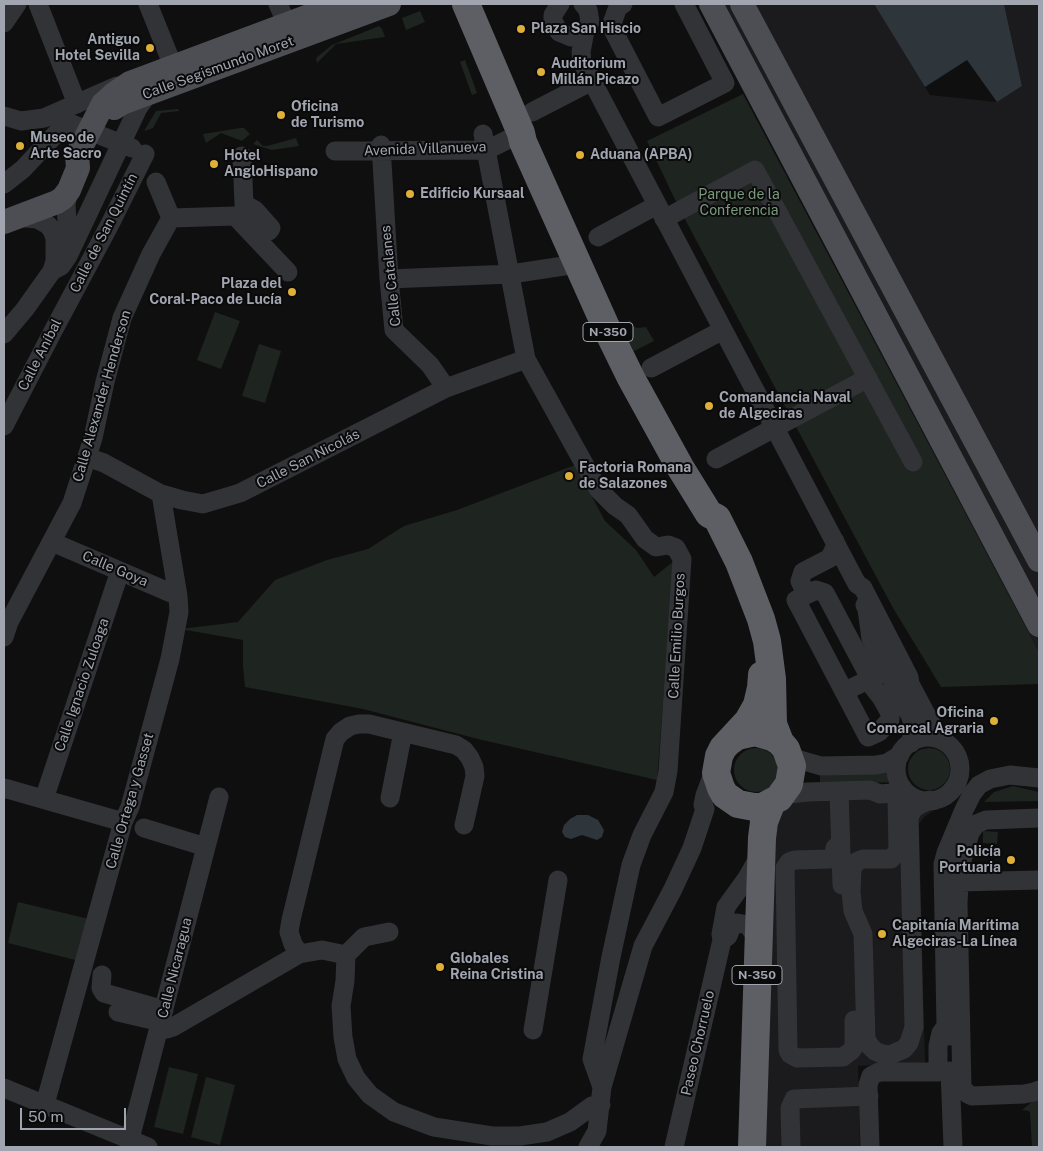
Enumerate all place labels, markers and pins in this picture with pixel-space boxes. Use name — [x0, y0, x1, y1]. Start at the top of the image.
place label: Plaza San Hiscio — [531, 21, 641, 37]
marker: Plaza San Hiscio — [515, 23, 527, 35]
place label: Antiguo Hotel Sevilla — [55, 32, 140, 64]
marker: Antiguo Hotel Sevilla — [144, 42, 156, 54]
place label: Auditorium Millán Picazo — [551, 56, 639, 88]
marker: Auditorium Millán Picazo — [535, 66, 547, 78]
place label: Oficina de Turismo — [291, 99, 364, 132]
marker: Oficina de Turismo — [275, 109, 287, 121]
place label: Museo de Arte Sacro — [30, 130, 102, 162]
marker: Museo de Arte Sacro — [14, 140, 26, 152]
place label: Aduana (APBA) — [590, 147, 692, 163]
place label: Hotel AngloHispano — [224, 148, 318, 180]
marker: Aduana (APBA) — [574, 149, 586, 161]
marker: Hotel AngloHispano — [208, 158, 220, 170]
place label: Edificio Kursaal — [420, 186, 525, 202]
marker: Edificio Kursaal — [404, 188, 416, 200]
place label: Plaza del Coral-Paco de Lucía — [149, 276, 282, 308]
marker: Plaza del Coral-Paco de Lucía — [286, 286, 298, 298]
place label: Comandancia Naval de Algeciras — [719, 390, 851, 422]
marker: Comandancia Naval de Algeciras — [703, 400, 715, 412]
place label: Factoria Romana de Salazones — [579, 460, 691, 492]
marker: Factoria Romana de Salazones — [563, 470, 575, 482]
place label: Oficina Comarcal Agraria — [867, 705, 984, 738]
marker: Oficina Comarcal Agraria — [988, 715, 1000, 727]
place label: Policía Portuaria — [939, 844, 1001, 876]
marker: Policía Portuaria — [1005, 854, 1017, 866]
place label: Capitanía Marítima Algeciras-La Línea — [892, 918, 1019, 950]
marker: Capitanía Marítima Algeciras-La Línea — [876, 928, 888, 940]
place label: Globales Reina Cristina — [450, 951, 543, 984]
marker: Globales Reina Cristina — [434, 961, 446, 973]

